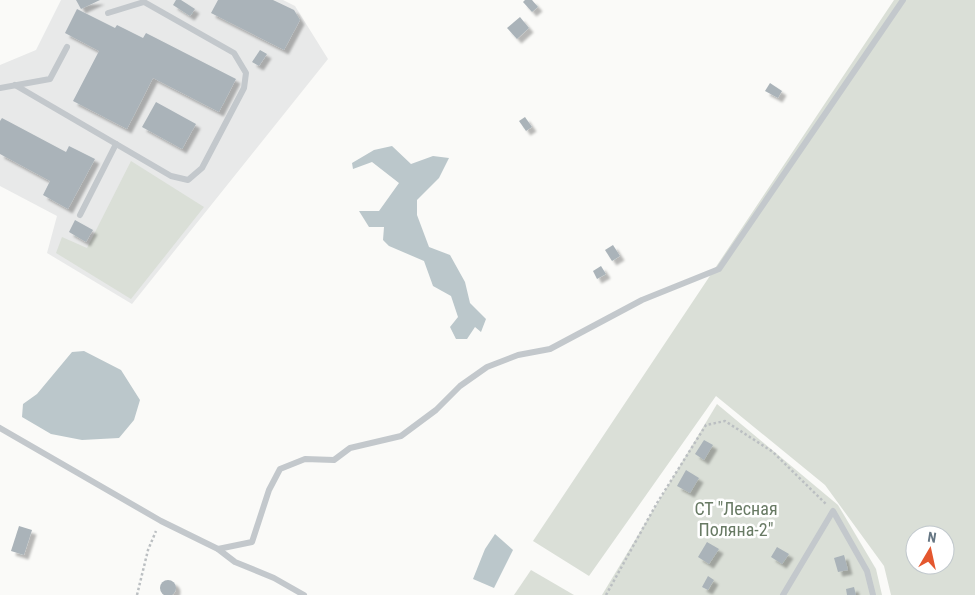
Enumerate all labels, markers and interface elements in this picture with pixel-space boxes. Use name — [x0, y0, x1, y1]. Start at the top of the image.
park label: СТ "Лесная Поляна-2" — [694, 498, 778, 540]
north arrow — [905, 525, 955, 575]
text: N — [927, 529, 938, 546]

